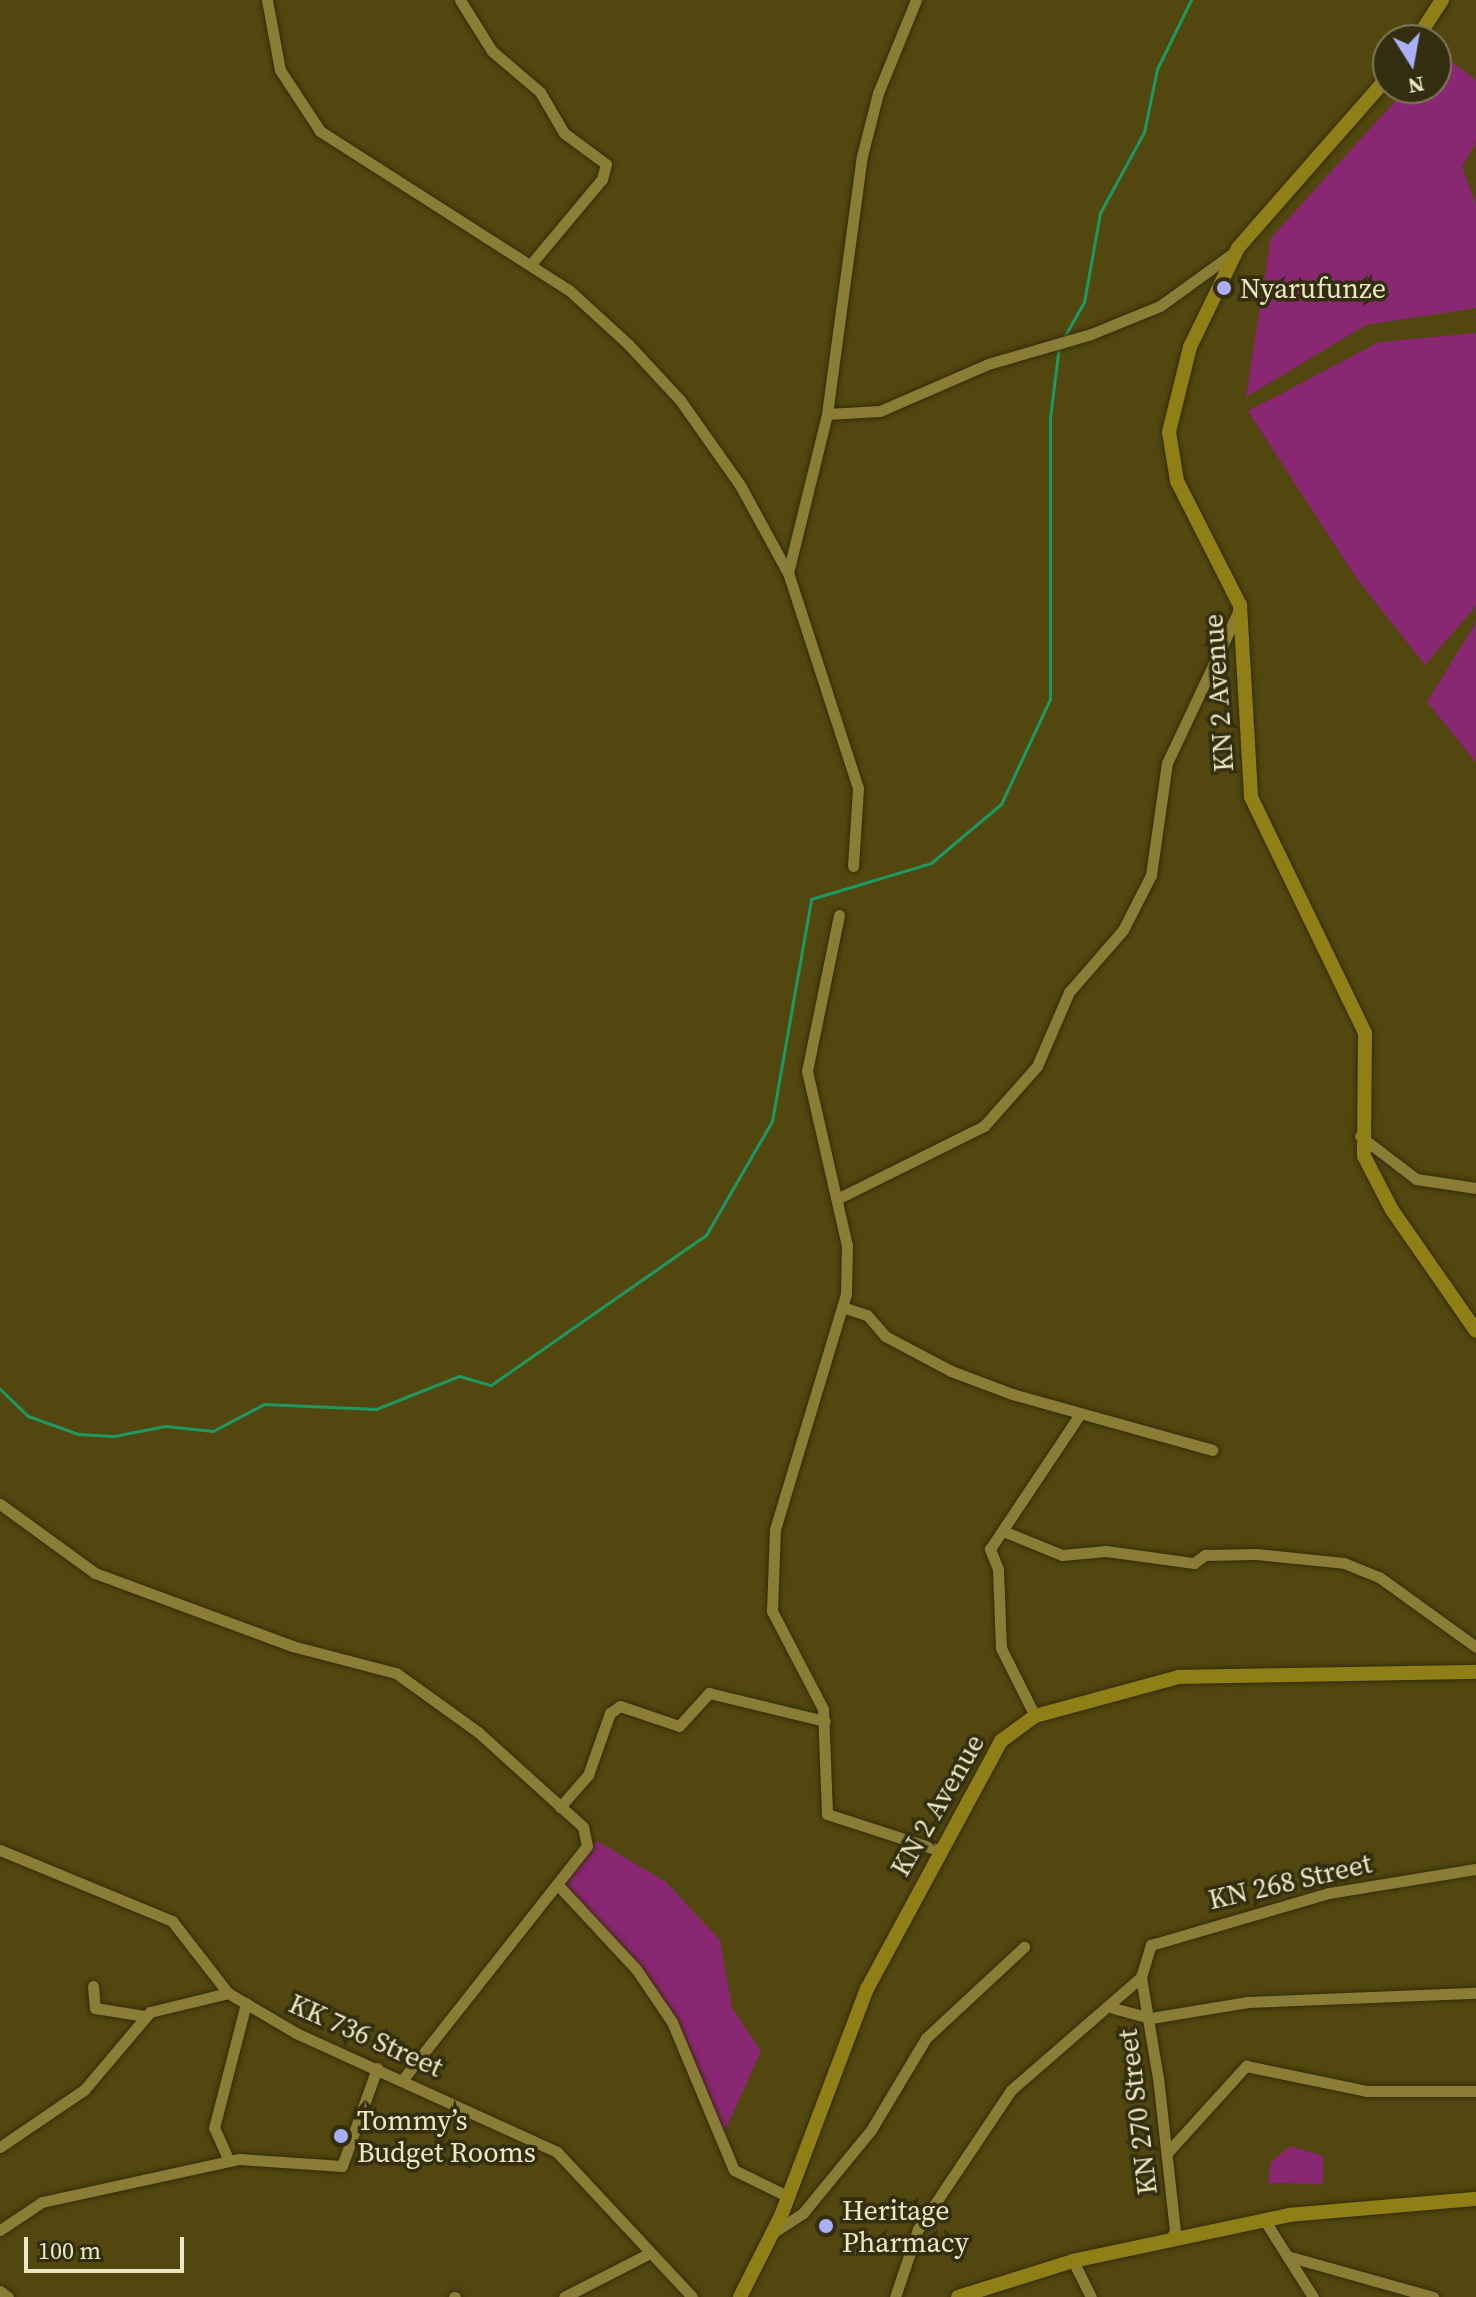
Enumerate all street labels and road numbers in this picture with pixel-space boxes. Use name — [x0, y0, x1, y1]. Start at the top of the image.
street label: KN 2 Avenue — [1196, 613, 1240, 773]
street label: KN 2 Avenue — [883, 1728, 991, 1882]
street label: KN 268 Street — [1205, 1846, 1375, 1916]
street label: KK 736 Street — [284, 1986, 448, 2084]
street label: KN 270 Street — [1110, 2027, 1164, 2197]

